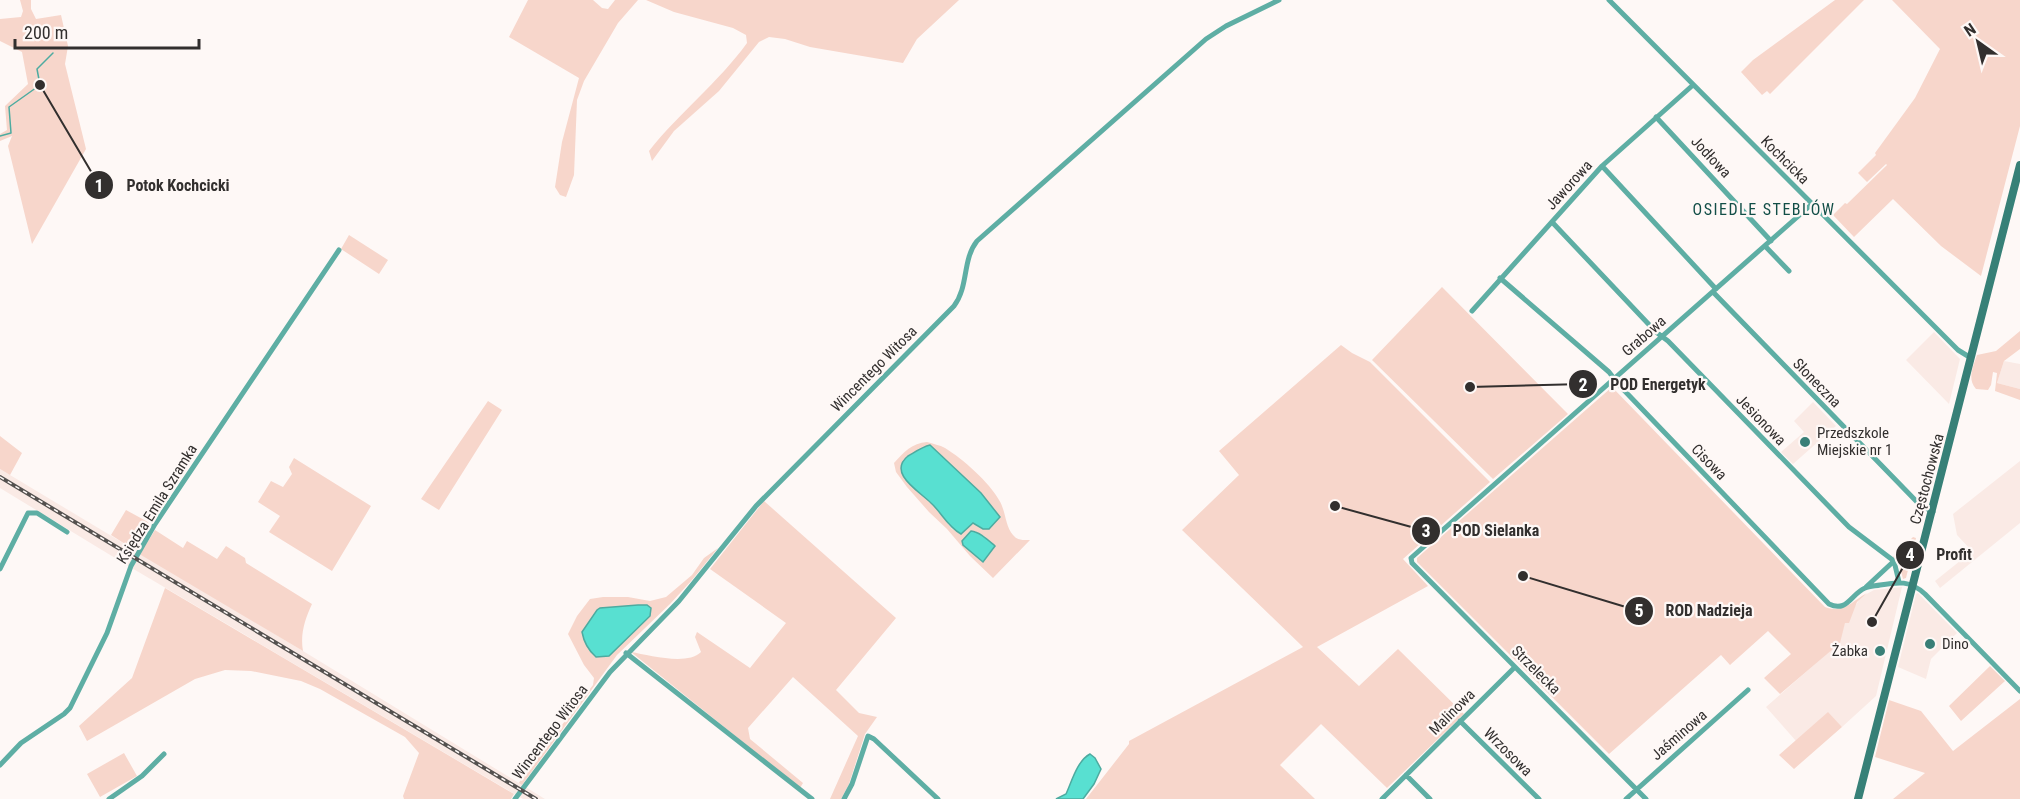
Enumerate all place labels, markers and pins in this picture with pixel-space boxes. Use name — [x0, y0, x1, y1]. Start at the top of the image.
callout: Potok Kochcicki — [84, 168, 241, 202]
callout: POD Energetyk — [1568, 367, 1717, 401]
place label: Przedszkole Miejskie nr 1 — [1817, 424, 1892, 459]
marker: Przedszkole Miejskie nr 1 — [1798, 435, 1812, 449]
callout: POD Sielanka — [1411, 514, 1551, 548]
callout: Profit — [1895, 538, 1984, 572]
callout: ROD Nadzieja — [1624, 594, 1765, 628]
place label: Dino — [1942, 635, 1969, 653]
marker: Dino — [1923, 637, 1937, 651]
place label: Żabka — [1832, 642, 1868, 660]
marker: Żabka — [1873, 644, 1887, 658]

